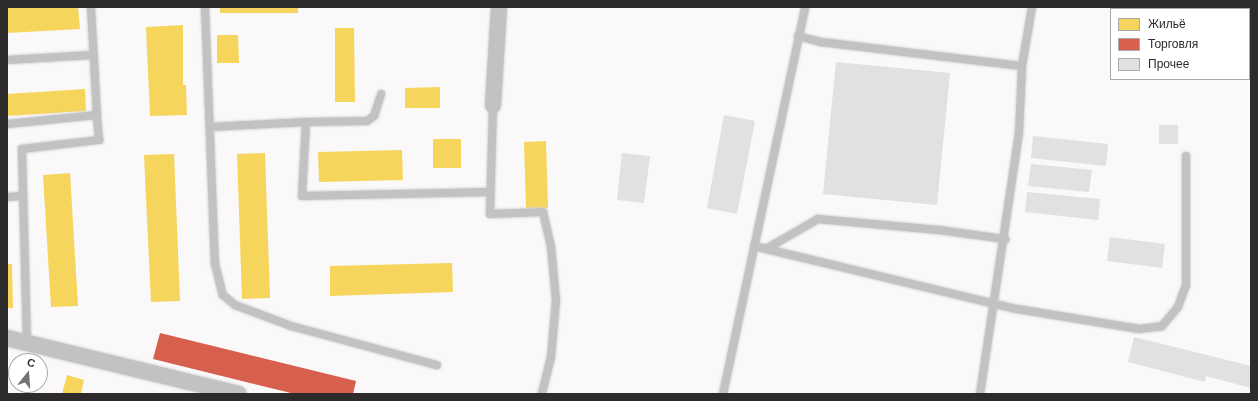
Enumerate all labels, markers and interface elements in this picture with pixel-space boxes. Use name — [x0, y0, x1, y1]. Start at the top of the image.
legend — [1110, 8, 1250, 80]
text: Жильё — [1148, 16, 1186, 32]
text: Торговля — [1148, 36, 1198, 52]
text: Прочее — [1148, 56, 1189, 72]
north arrow — [8, 353, 48, 393]
text: С — [25, 355, 37, 370]

